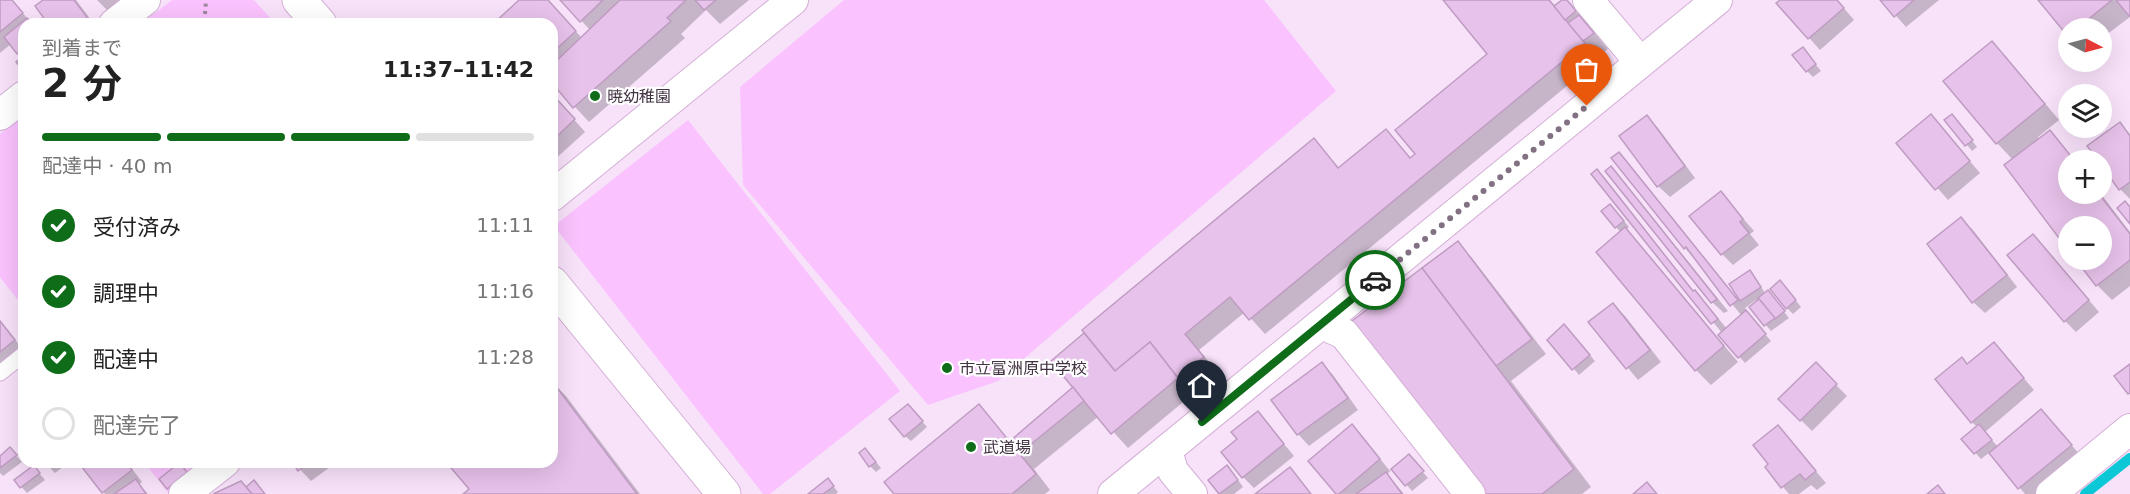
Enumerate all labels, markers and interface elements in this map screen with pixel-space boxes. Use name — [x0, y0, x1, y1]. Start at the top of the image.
north arrow — [2058, 18, 2112, 72]
map controls — [2058, 18, 2112, 270]
text: 到着まで — [42, 36, 122, 60]
pin — [1561, 44, 1612, 106]
icon: bag — [1570, 53, 1603, 86]
text: 11:37–11:42 — [383, 57, 534, 82]
text: 2 分 — [42, 61, 122, 106]
button: layers — [2058, 84, 2112, 138]
place label: 暁幼稚園 — [607, 87, 671, 106]
marker: 暁幼稚園 — [588, 89, 602, 103]
button: + — [2058, 150, 2112, 204]
text: 配達中 · 40 m — [42, 154, 172, 178]
icon: check — [42, 209, 75, 242]
text: 11:11 — [476, 213, 534, 237]
text: 受付済み — [93, 215, 181, 240]
button: − — [2058, 216, 2112, 270]
courier — [1345, 250, 1405, 310]
icon: car — [1359, 264, 1392, 297]
icon: check — [42, 275, 75, 308]
text: 11:16 — [476, 279, 534, 303]
text: 調理中 — [93, 281, 159, 306]
icon: check — [42, 341, 75, 374]
text: 11:28 — [476, 345, 534, 369]
text: 配達中 — [93, 347, 159, 372]
place label: 市立富洲原中学校 — [959, 359, 1087, 378]
pin — [1176, 360, 1227, 422]
marker: 市立富洲原中学校 — [940, 361, 954, 375]
icon: home — [1185, 369, 1218, 402]
text: 配達完了 — [93, 413, 181, 438]
place label: 武道場 — [983, 438, 1031, 457]
marker: 武道場 — [964, 440, 978, 454]

